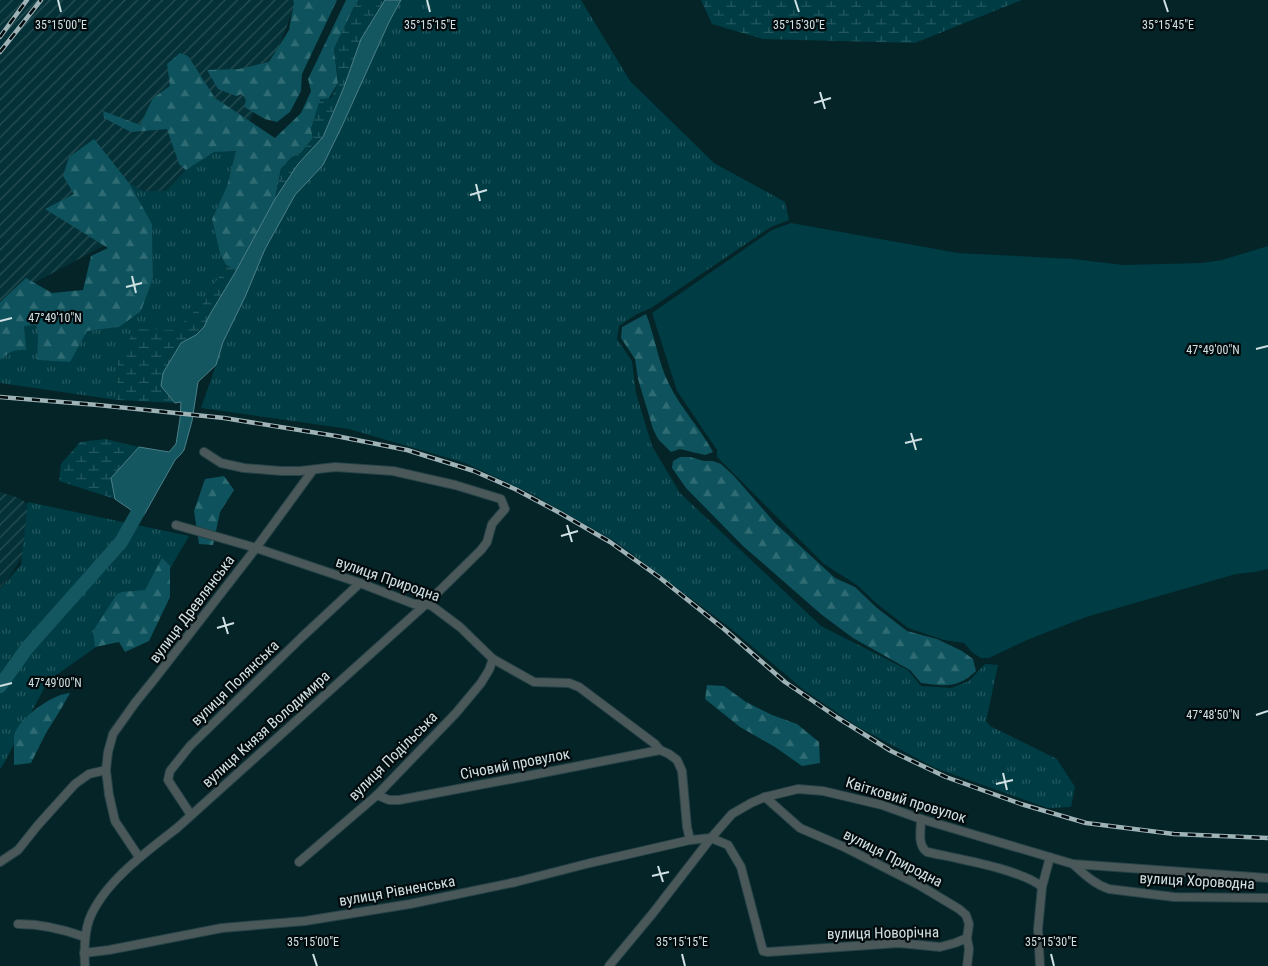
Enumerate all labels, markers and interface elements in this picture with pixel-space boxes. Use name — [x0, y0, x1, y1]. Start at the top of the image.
text: 35°15'00"E — [35, 18, 87, 32]
text: 35°15'15"E — [404, 18, 456, 32]
text: 35°15'30"E — [773, 18, 825, 32]
text: 35°15'45"E — [1142, 18, 1194, 32]
text: 47°49'10"N — [28, 311, 82, 325]
text: 47°49'00"N — [1186, 343, 1240, 357]
street label: вулиця Древлянська — [146, 552, 238, 666]
street label: вулиця Природна — [334, 553, 442, 605]
street label: вулиця Полянська — [187, 637, 283, 729]
street label: вулиця Князя Володимира — [198, 667, 334, 791]
text: 47°49'00"N — [28, 676, 82, 690]
street label: вулиця Подільська — [345, 708, 441, 804]
text: 47°48'50"N — [1186, 708, 1240, 722]
street label: Січовий провулок — [459, 745, 571, 783]
street label: Квітковий провулок — [844, 773, 968, 827]
street label: вулиця Природна — [840, 825, 946, 891]
street label: вулиця Хороводна — [1139, 869, 1255, 893]
street label: вулиця Рівненська — [338, 872, 456, 910]
street label: вулиця Новорічна — [827, 923, 939, 943]
text: 35°15'00"E — [287, 935, 339, 949]
text: 35°15'15"E — [656, 935, 708, 949]
text: 35°15'30"E — [1025, 935, 1077, 949]

